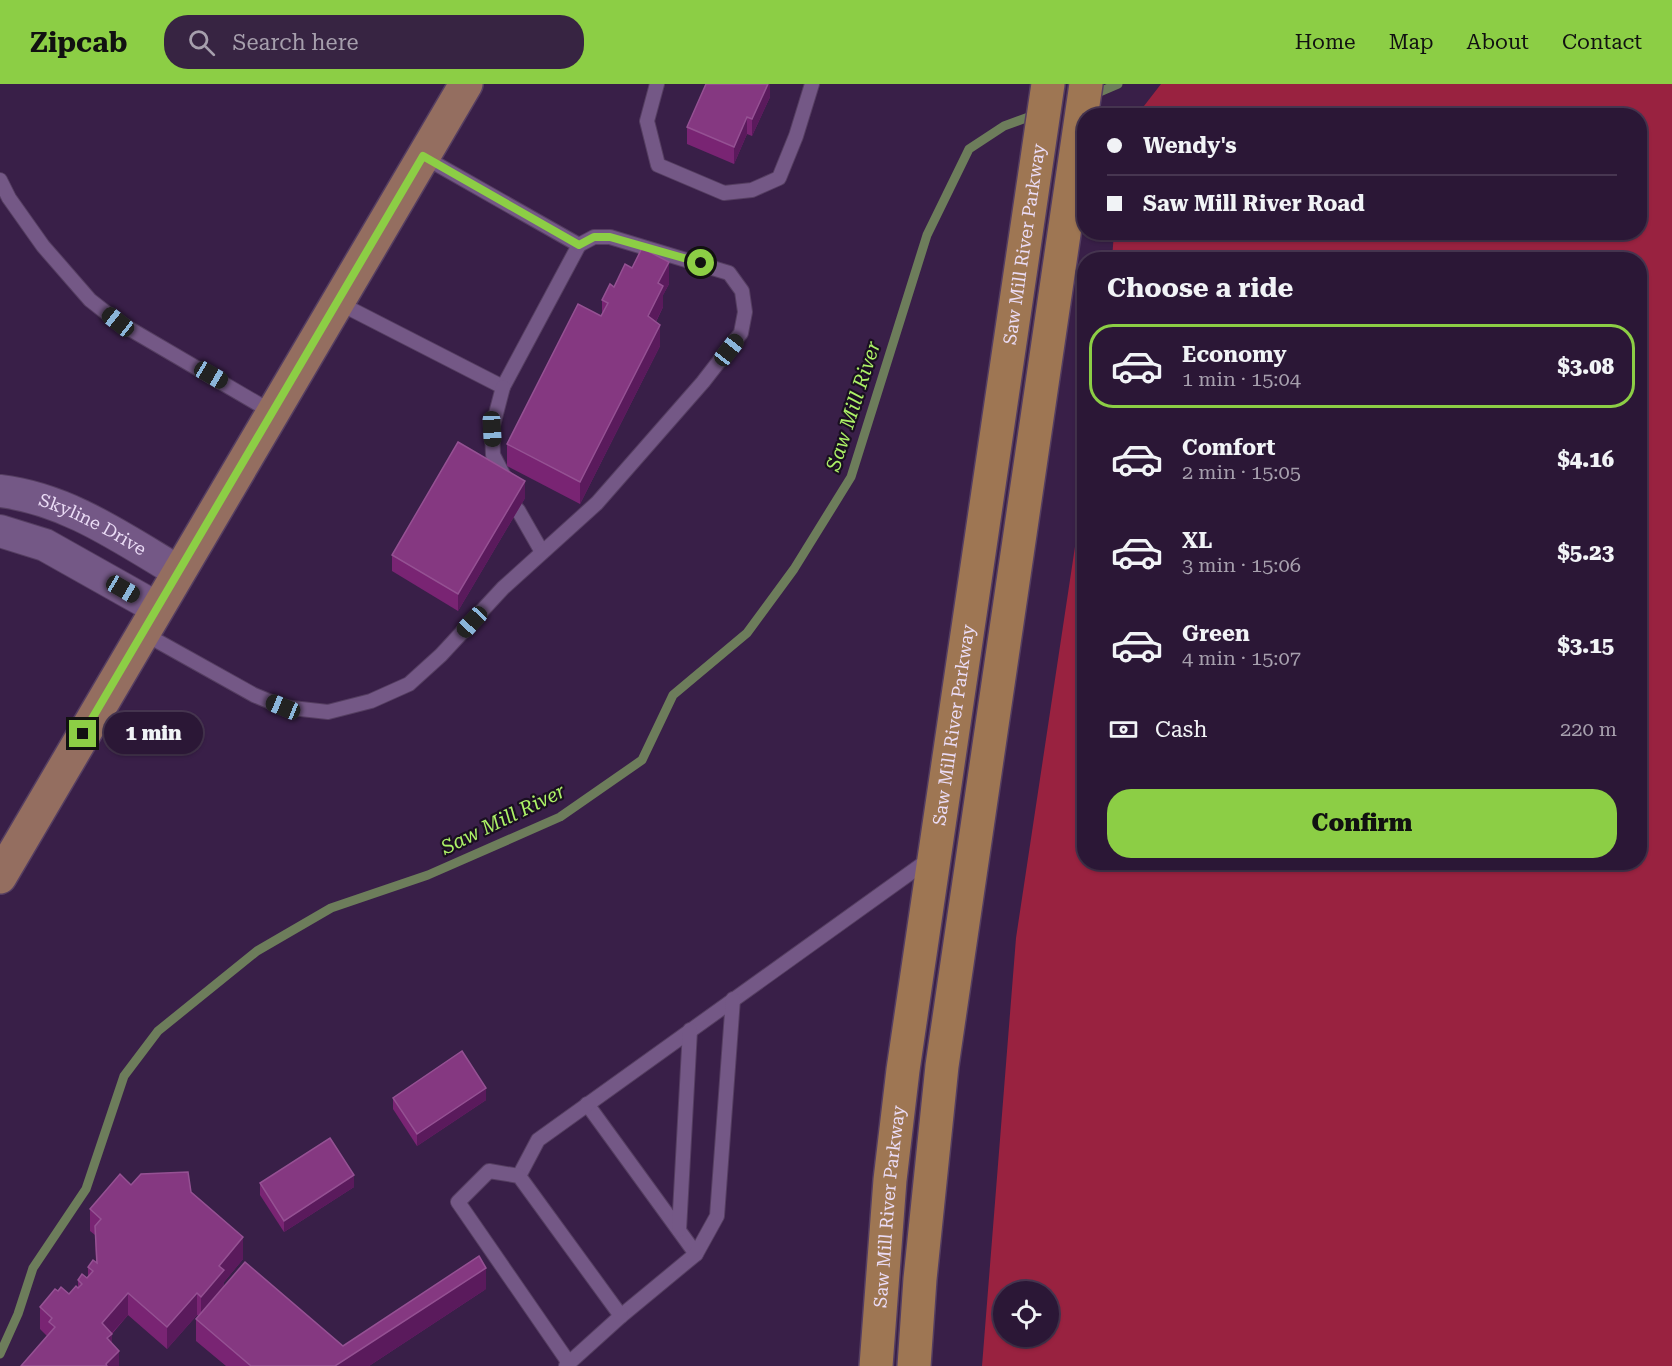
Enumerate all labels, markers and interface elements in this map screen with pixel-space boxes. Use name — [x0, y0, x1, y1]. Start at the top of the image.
search box — [164, 15, 584, 69]
text: Zipcab — [30, 26, 128, 59]
icon: search — [185, 26, 218, 59]
text: Search here — [233, 30, 359, 55]
text: Home — [1295, 30, 1356, 54]
text: Map — [1389, 30, 1434, 54]
text: About — [1467, 30, 1529, 54]
text: Contact — [1562, 30, 1642, 54]
text: Wendy's — [1143, 133, 1237, 158]
street label: Saw Mill River Parkway — [999, 142, 1049, 346]
text: Saw Mill River Road — [1143, 191, 1365, 216]
route start — [687, 249, 714, 276]
text: Choose a ride — [1107, 272, 1293, 304]
car — [98, 304, 138, 340]
car — [711, 330, 747, 370]
water label: Saw Mill River — [820, 337, 886, 475]
icon: car — [1110, 339, 1164, 393]
text: Economy — [1182, 342, 1286, 367]
text: $3.08 — [1557, 354, 1614, 379]
car — [191, 358, 231, 392]
text: 1 min · 15:04 — [1182, 367, 1301, 391]
car — [482, 411, 502, 447]
icon: car — [1110, 432, 1164, 486]
text: Comfort — [1182, 435, 1275, 460]
text: $4.16 — [1557, 447, 1614, 472]
text: 2 min · 15:05 — [1182, 460, 1301, 484]
street label: Skyline Drive — [36, 489, 150, 560]
icon: car — [1110, 525, 1164, 579]
text: XL — [1182, 528, 1212, 553]
text: $5.23 — [1557, 540, 1614, 565]
text: 3 min · 15:06 — [1182, 553, 1301, 577]
car — [103, 572, 143, 606]
car — [453, 603, 491, 641]
icon: car — [1110, 618, 1164, 672]
text: Green — [1182, 621, 1250, 646]
street label: Saw Mill River Parkway — [928, 623, 978, 827]
text: $3.15 — [1557, 633, 1614, 658]
text: 4 min · 15:07 — [1182, 646, 1301, 670]
car — [263, 692, 303, 722]
callout: 1 min — [104, 713, 203, 755]
icon: cash — [1107, 713, 1140, 746]
text: Cash — [1155, 717, 1207, 742]
text: 220 m — [1560, 717, 1617, 741]
route end — [69, 720, 96, 747]
text: 1 min — [125, 721, 182, 745]
water label: Saw Mill River — [436, 778, 570, 860]
button: Confirm — [1107, 789, 1617, 858]
street label: Saw Mill River Parkway — [869, 1104, 909, 1308]
map controls — [993, 1281, 1059, 1347]
button: locate — [993, 1281, 1059, 1347]

